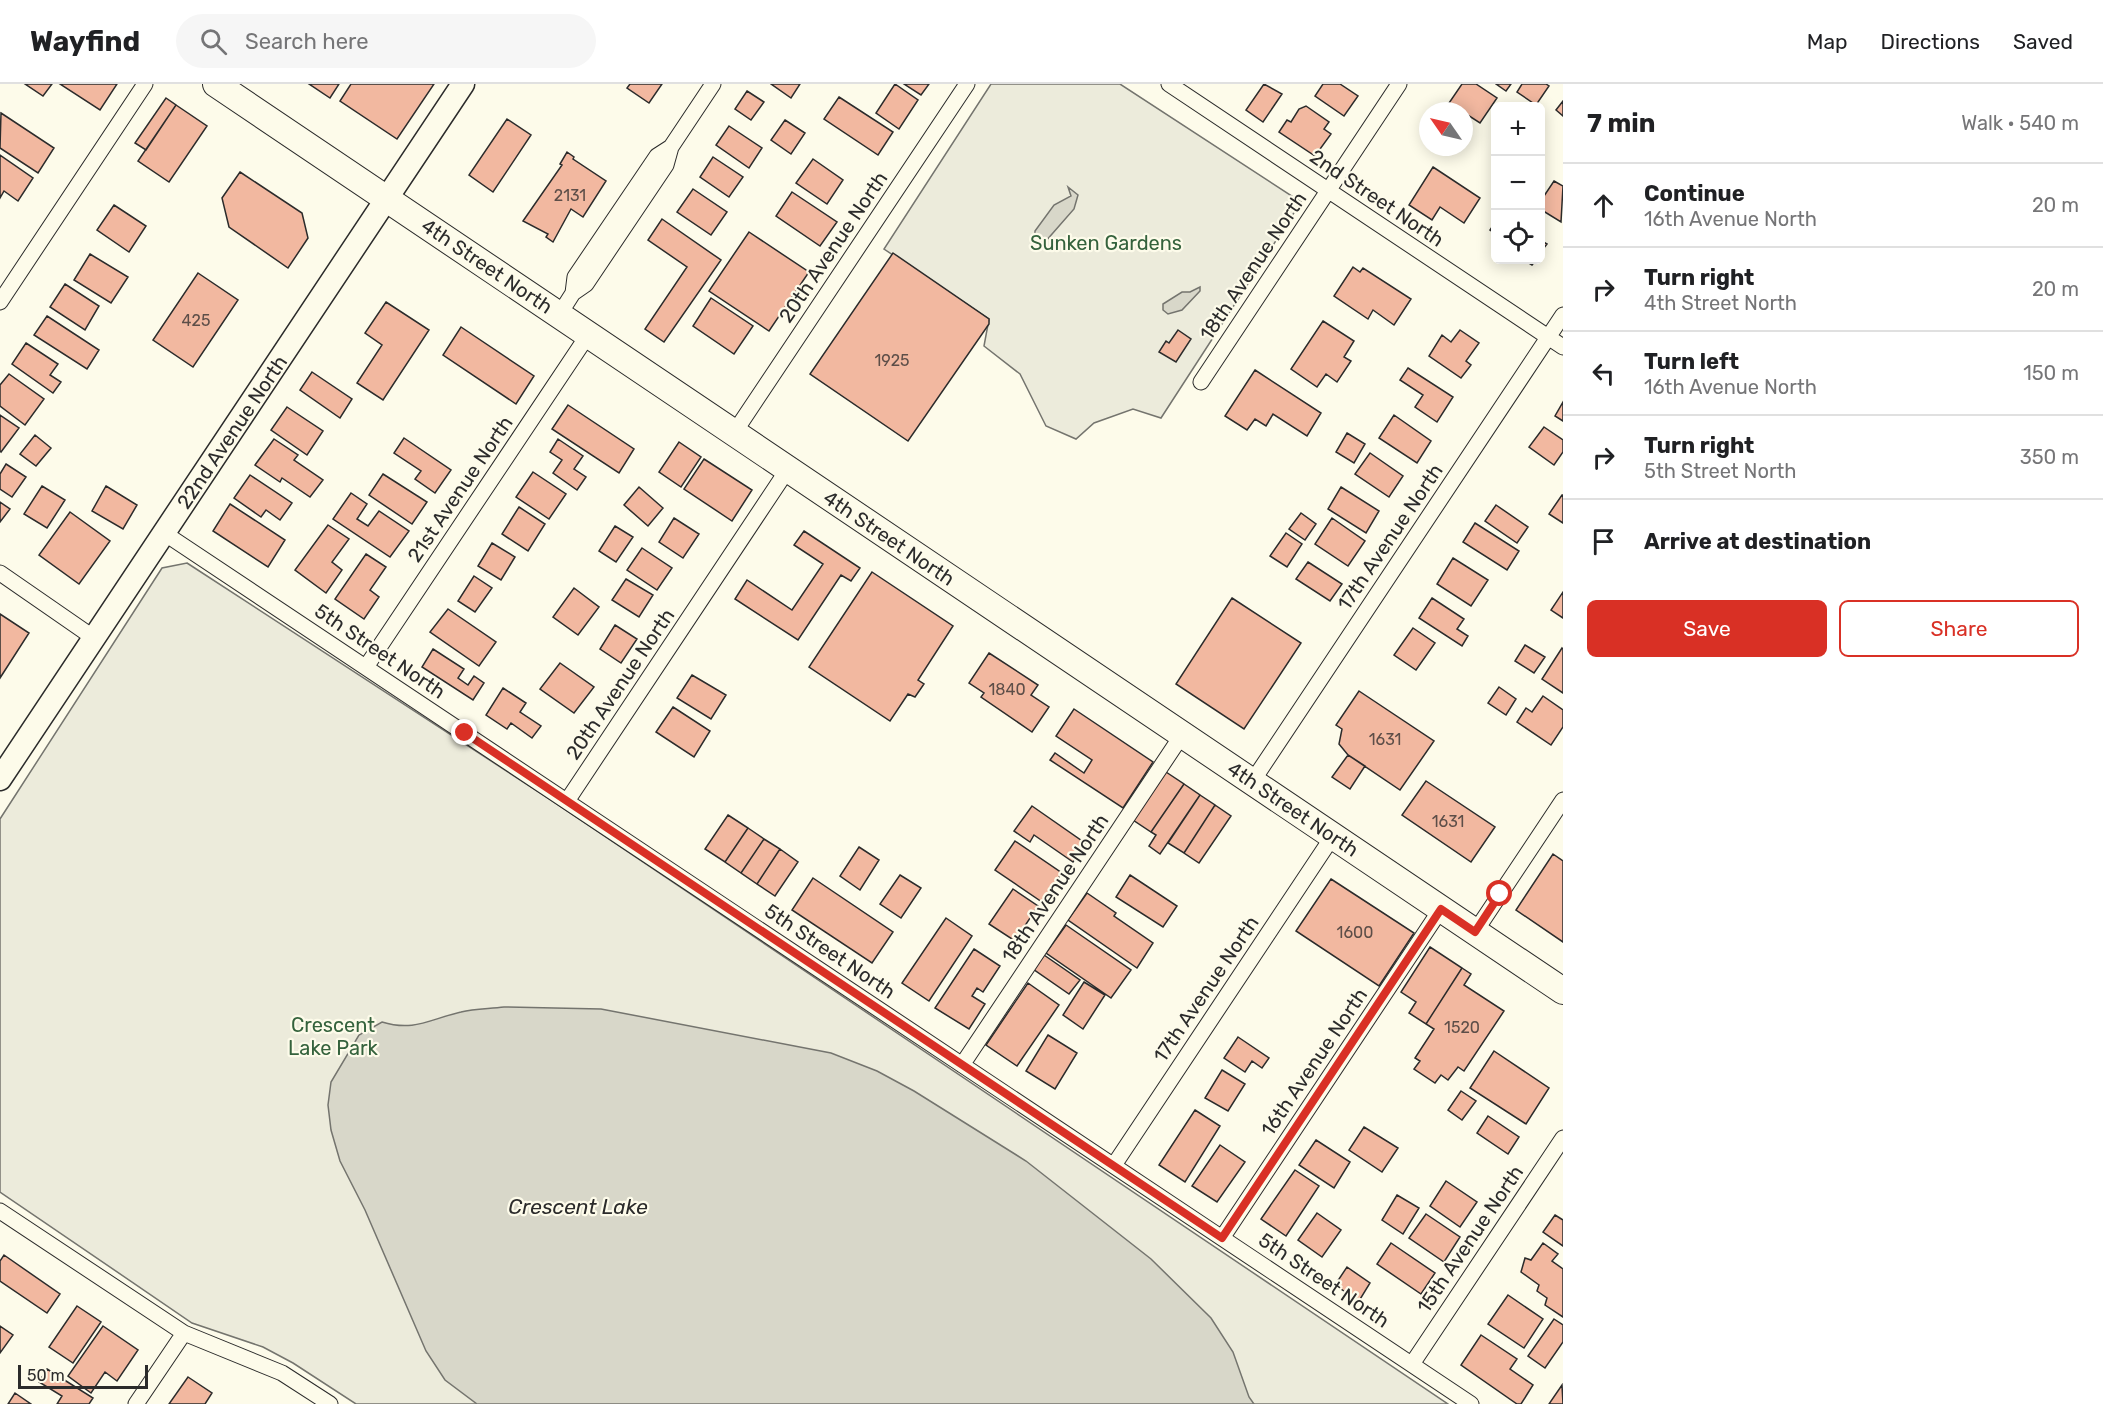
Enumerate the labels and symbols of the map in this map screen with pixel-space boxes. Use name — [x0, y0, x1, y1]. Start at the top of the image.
north arrow — [1419, 102, 1473, 156]
street label: 2nd Street North — [1305, 144, 1449, 252]
street label: 20th Avenue North — [774, 167, 892, 327]
house number: 2131 — [554, 186, 586, 205]
street label: 18th Avenue North — [1195, 187, 1311, 345]
street label: 4th Street North — [417, 213, 557, 319]
park label: Sunken Gardens — [1030, 231, 1182, 255]
house number: 425 — [182, 311, 210, 330]
street label: 22nd Avenue North — [172, 351, 292, 513]
house number: 1925 — [874, 351, 910, 370]
street label: 21st Avenue North — [402, 412, 518, 566]
street label: 17th Avenue North — [1332, 459, 1448, 615]
street label: 4th Street North — [819, 485, 959, 591]
street label: 5th Street North — [310, 598, 450, 704]
street label: 20th Avenue North — [561, 604, 679, 764]
house number: 1840 — [988, 680, 1026, 699]
route end — [451, 719, 477, 745]
house number: 1631 — [1369, 730, 1401, 749]
street label: 4th Street North — [1223, 756, 1363, 862]
street label: 18th Avenue North — [997, 809, 1113, 967]
house number: 1631 — [1432, 812, 1464, 831]
route start — [1486, 880, 1512, 906]
street label: 5th Street North — [760, 898, 900, 1004]
street label: 17th Avenue North — [1148, 911, 1264, 1067]
house number: 1600 — [1337, 923, 1373, 942]
street label: 16th Avenue North — [1256, 984, 1372, 1140]
park label: Crescent Lake Park — [288, 1013, 379, 1060]
house number: 1520 — [1444, 1018, 1480, 1037]
street label: 15th Avenue North — [1412, 1161, 1528, 1317]
water label: Crescent Lake — [508, 1194, 648, 1219]
street label: 5th Street North — [1254, 1227, 1394, 1333]
scale bar — [18, 1362, 148, 1390]

